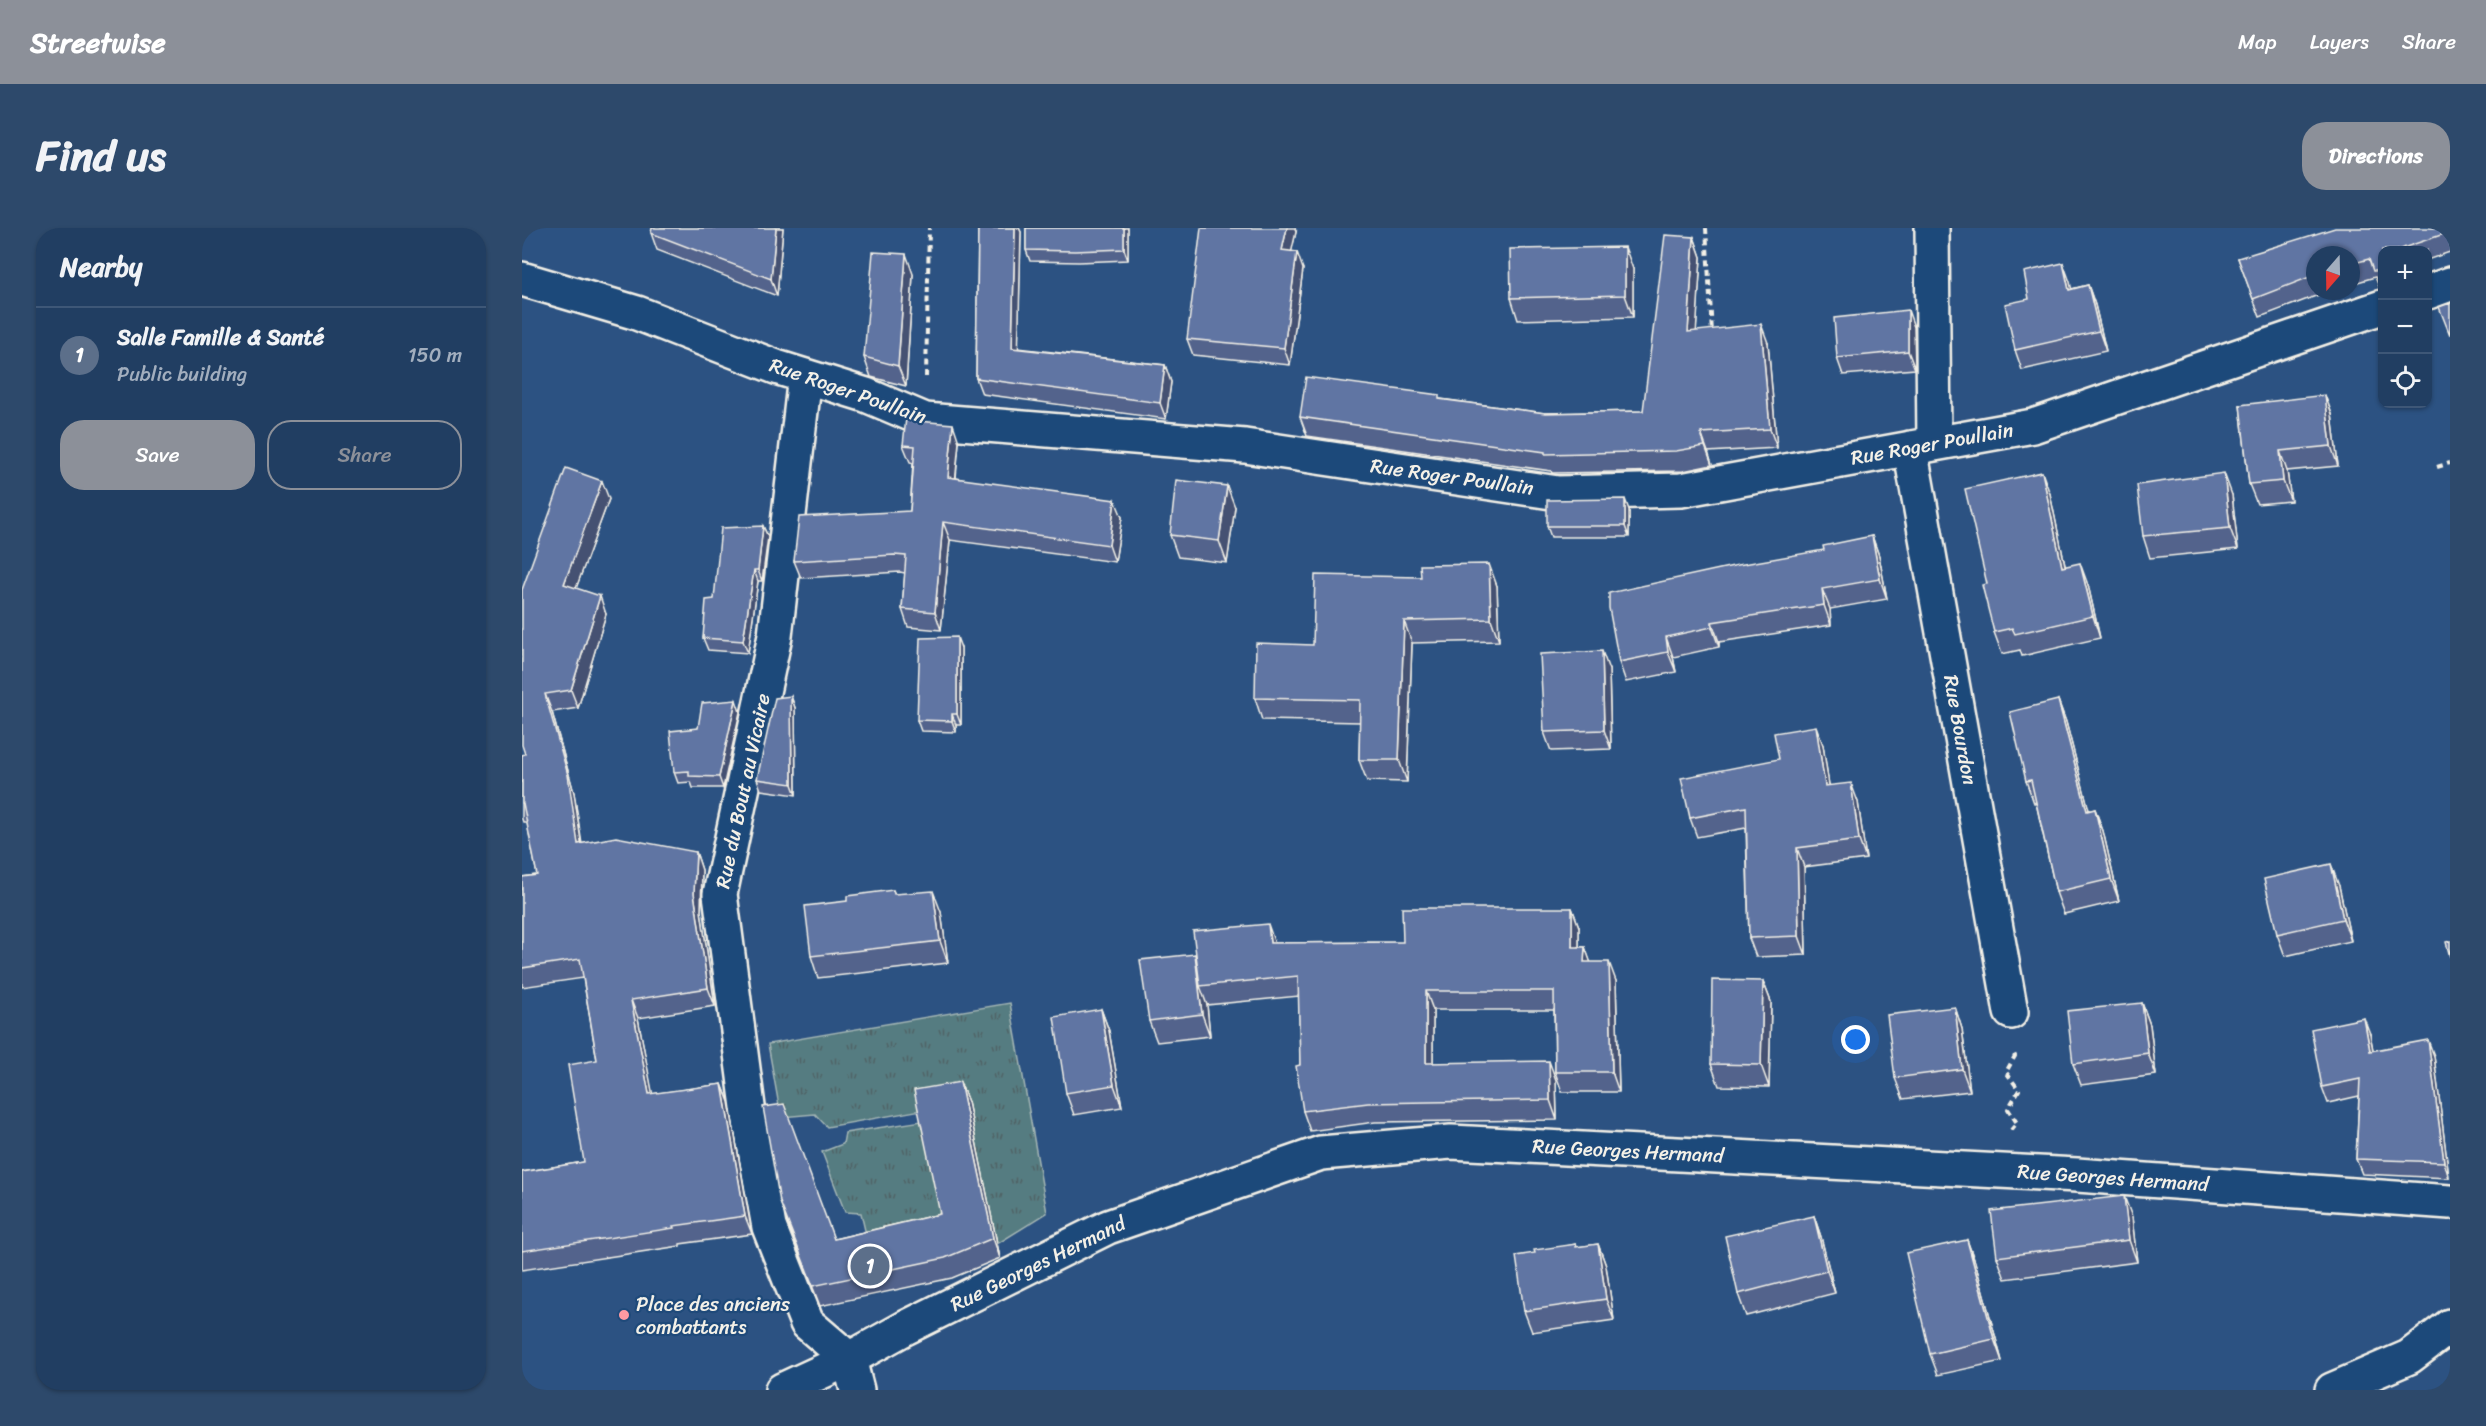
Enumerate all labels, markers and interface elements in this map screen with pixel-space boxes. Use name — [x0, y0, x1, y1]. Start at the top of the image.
text: Streetwise — [30, 18, 166, 67]
text: Map — [2238, 23, 2277, 61]
text: Layers — [2310, 23, 2369, 61]
text: Share — [2402, 23, 2456, 61]
text: Find us — [36, 119, 166, 193]
button: Directions — [2302, 122, 2450, 190]
text: Nearby — [60, 244, 142, 290]
north arrow — [2306, 246, 2360, 300]
map controls — [2378, 246, 2432, 408]
button: + — [2378, 246, 2432, 300]
button: − — [2378, 300, 2432, 354]
text: Salle Famille & Santé — [117, 318, 324, 357]
text: 1 — [75, 338, 84, 373]
text: 150 m — [408, 338, 462, 373]
street label: Rue Roger Poullain — [765, 348, 932, 434]
button: locate — [2378, 354, 2432, 408]
text: Public building — [117, 357, 247, 392]
street label: Rue Roger Poullain — [1848, 412, 2016, 475]
button: Save — [60, 420, 255, 490]
button: Share — [267, 420, 462, 490]
street label: Rue Roger Poullain — [1368, 448, 1536, 506]
street label: Rue Bourdon — [1933, 672, 1987, 788]
street label: Rue du Bout au Vicaire — [705, 690, 781, 892]
your location — [1841, 1025, 1870, 1054]
street label: Rue Georges Hermand — [1532, 1129, 1726, 1174]
street label: Rue Georges Hermand — [2016, 1154, 2211, 1202]
street label: Rue Georges Hermand — [944, 1206, 1133, 1322]
pin: 1 — [850, 1244, 890, 1288]
place label: Place des anciens combattants — [636, 1287, 791, 1345]
marker: Place des anciens combattants — [617, 1308, 631, 1322]

